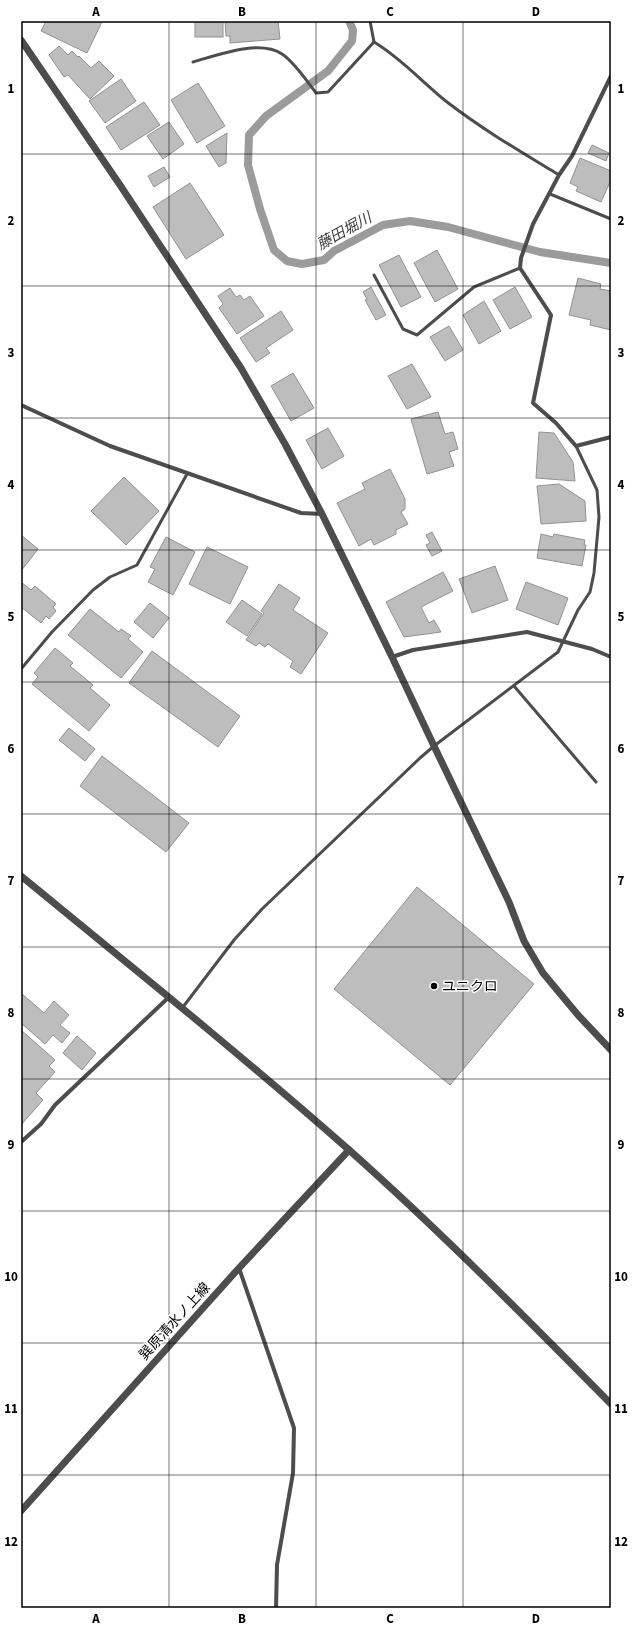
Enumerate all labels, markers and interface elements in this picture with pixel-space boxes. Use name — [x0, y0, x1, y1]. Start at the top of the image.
text: A — [91, 3, 100, 21]
text: B — [238, 3, 246, 21]
text: C — [386, 3, 394, 21]
text: D — [532, 3, 540, 21]
text: 1 — [8, 80, 15, 98]
text: 1 — [618, 80, 625, 98]
water label: 藤田堀川 — [313, 207, 377, 255]
text: 2 — [8, 212, 15, 230]
text: 2 — [618, 212, 625, 230]
text: 3 — [8, 344, 15, 362]
text: 3 — [618, 344, 625, 362]
text: 4 — [8, 476, 15, 494]
text: 4 — [618, 476, 625, 494]
text: 5 — [8, 608, 15, 626]
text: 5 — [618, 608, 625, 626]
text: 6 — [8, 740, 15, 758]
text: 6 — [618, 740, 625, 758]
text: 7 — [8, 872, 15, 890]
text: 7 — [618, 872, 625, 890]
place label: ユニクロ — [442, 977, 498, 997]
marker: ユニクロ — [429, 981, 439, 991]
text: 8 — [8, 1004, 15, 1022]
text: 8 — [618, 1004, 625, 1022]
text: 9 — [8, 1136, 15, 1154]
text: 9 — [618, 1136, 625, 1154]
text: 10 — [4, 1268, 18, 1286]
text: 10 — [614, 1268, 628, 1286]
street label: 巽原清水ノ上線 — [135, 1279, 215, 1365]
text: 11 — [4, 1400, 18, 1418]
text: 11 — [614, 1400, 628, 1418]
text: 12 — [4, 1533, 18, 1551]
text: 12 — [614, 1533, 628, 1551]
text: A — [91, 1610, 100, 1628]
text: B — [238, 1610, 246, 1628]
text: C — [386, 1610, 394, 1628]
text: D — [532, 1610, 540, 1628]

